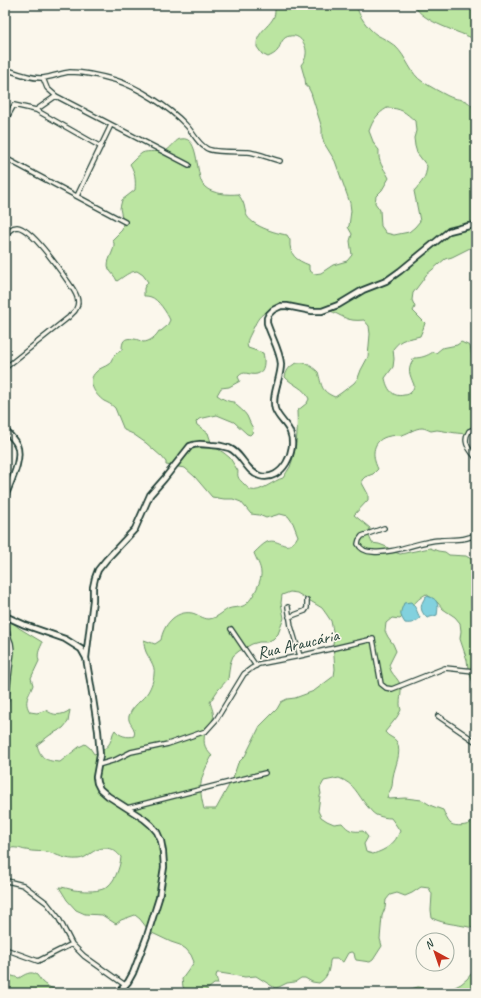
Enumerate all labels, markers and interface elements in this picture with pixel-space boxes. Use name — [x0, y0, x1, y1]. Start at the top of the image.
street label: Rua Araucária — [255, 624, 342, 664]
north arrow — [415, 932, 455, 972]
text: N — [421, 935, 437, 952]

